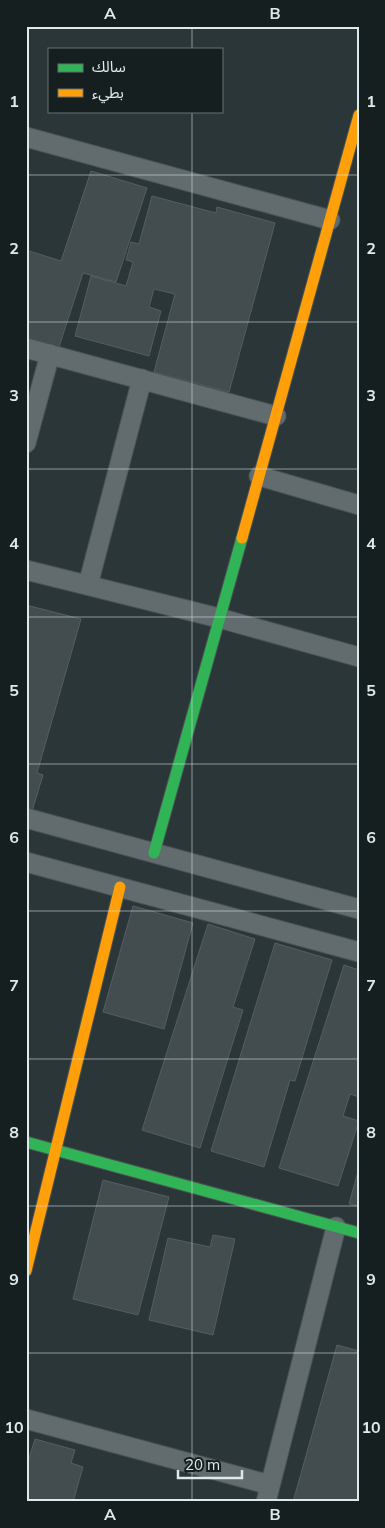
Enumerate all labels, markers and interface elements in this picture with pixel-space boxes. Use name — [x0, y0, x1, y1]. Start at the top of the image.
text: A — [104, 3, 116, 23]
text: B — [269, 3, 281, 23]
legend — [48, 48, 222, 112]
text: سالك — [92, 57, 126, 76]
text: بطيء — [92, 83, 124, 104]
text: 1 — [9, 91, 19, 111]
text: 1 — [366, 91, 376, 111]
text: 2 — [9, 238, 19, 258]
text: 2 — [366, 238, 376, 258]
text: 3 — [9, 385, 19, 405]
text: 3 — [366, 385, 376, 405]
text: 4 — [9, 533, 19, 553]
text: 4 — [366, 533, 376, 553]
text: 5 — [9, 680, 19, 700]
text: 5 — [366, 680, 376, 700]
text: 6 — [9, 827, 19, 847]
text: 6 — [366, 827, 376, 847]
text: 7 — [9, 975, 19, 995]
text: 7 — [366, 975, 376, 995]
text: 8 — [9, 1122, 19, 1142]
text: 8 — [366, 1122, 376, 1142]
text: 9 — [9, 1269, 19, 1289]
text: 9 — [366, 1269, 376, 1289]
text: 10 — [4, 1417, 24, 1437]
text: 10 — [361, 1417, 381, 1437]
scale bar — [178, 1448, 241, 1480]
text: 20 m — [185, 1455, 220, 1474]
text: A — [104, 1504, 116, 1524]
text: B — [269, 1504, 281, 1524]

